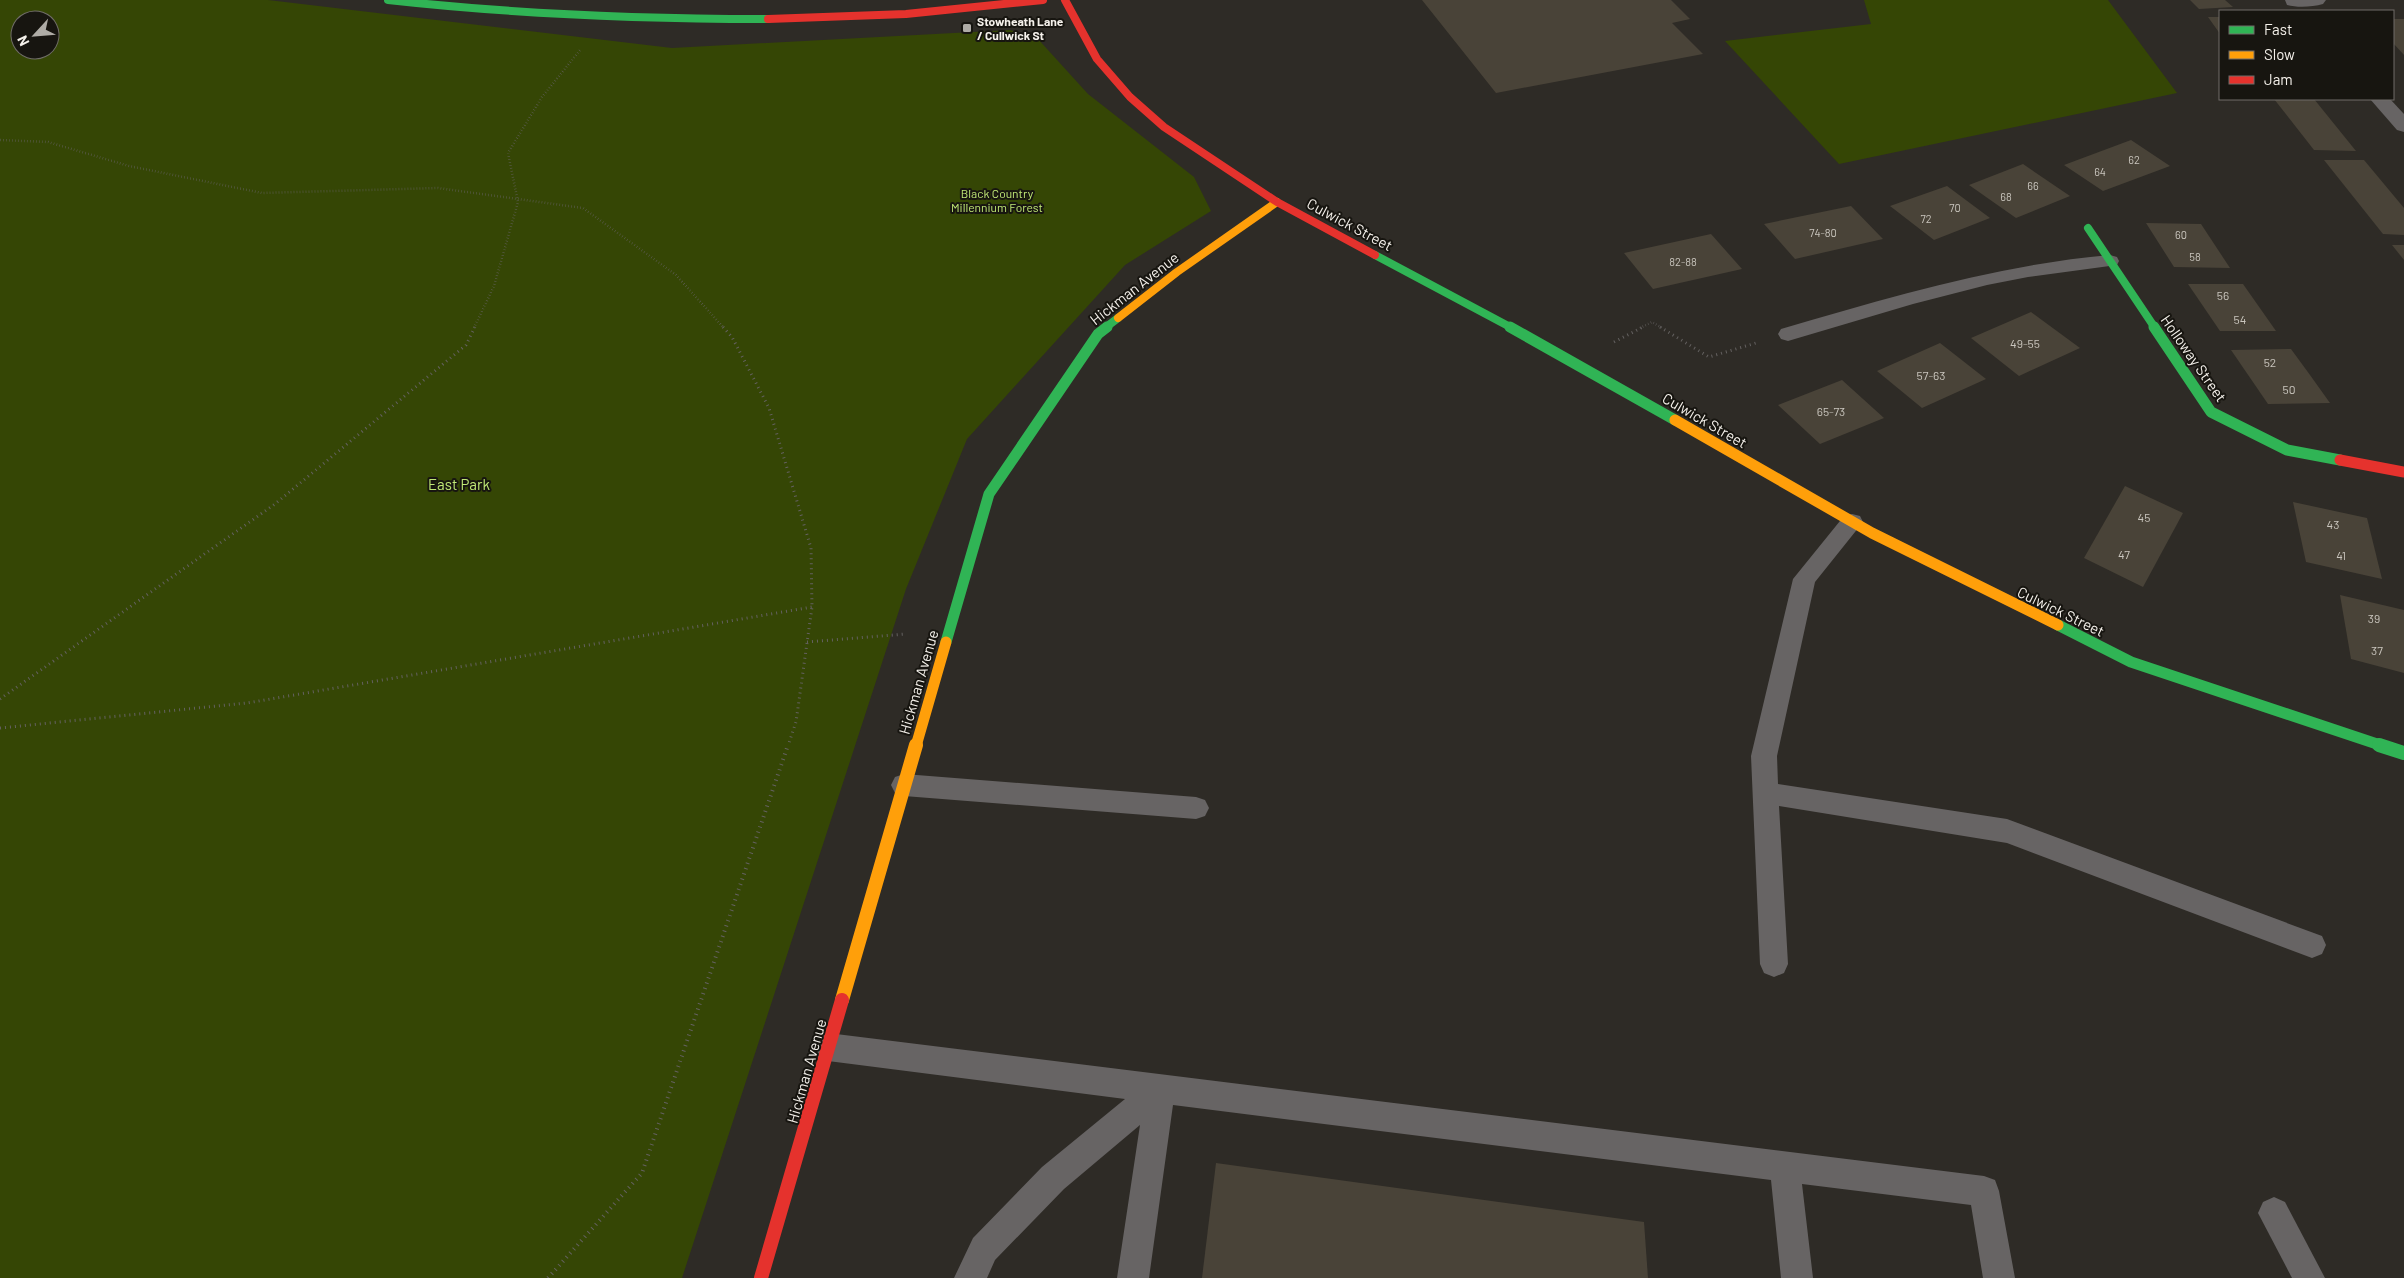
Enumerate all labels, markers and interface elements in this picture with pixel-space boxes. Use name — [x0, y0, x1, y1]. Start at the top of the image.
north arrow — [10, 10, 60, 60]
legend — [2219, 10, 2394, 100]
place label: Stowheath Lane / Cullwick St — [977, 14, 1064, 42]
text: Fast — [2264, 20, 2292, 38]
marker: Stowheath Lane / Cullwick St — [961, 22, 973, 34]
text: N — [13, 33, 33, 49]
text: Slow — [2264, 45, 2295, 63]
text: Jam — [2264, 70, 2293, 88]
house number: 62 — [2128, 153, 2140, 166]
house number: 64 — [2094, 165, 2106, 178]
house number: 66 — [2027, 179, 2039, 192]
park label: Black Country Millennium Forest — [951, 186, 1043, 214]
house number: 68 — [2000, 190, 2012, 203]
street label: Culwick Street — [1304, 194, 1396, 254]
house number: 70 — [1949, 201, 1961, 214]
house number: 72 — [1920, 212, 1932, 225]
house number: 74-80 — [1809, 226, 1837, 239]
house number: 60 — [2175, 228, 2187, 241]
street label: Hickman Avenue — [1086, 248, 1182, 328]
house number: 58 — [2189, 250, 2201, 263]
house number: 82-88 — [1669, 255, 1697, 268]
house number: 56 — [2217, 288, 2229, 302]
street label: Holloway Street — [2157, 311, 2231, 405]
house number: 54 — [2234, 312, 2246, 326]
house number: 49-55 — [2010, 336, 2040, 350]
house number: 52 — [2264, 355, 2276, 369]
house number: 57-63 — [1917, 368, 1945, 382]
house number: 50 — [2283, 382, 2295, 396]
street label: Culwick Street — [1660, 389, 1750, 451]
house number: 65-73 — [1817, 404, 1845, 418]
park label: East Park — [428, 475, 490, 493]
house number: 45 — [2138, 510, 2150, 524]
house number: 43 — [2327, 517, 2339, 531]
house number: 47 — [2118, 547, 2130, 561]
house number: 41 — [2336, 548, 2346, 562]
street label: Culwick Street — [2015, 582, 2107, 640]
house number: 39 — [2368, 611, 2380, 625]
street label: Hickman Avenue — [894, 628, 942, 736]
house number: 37 — [2371, 643, 2383, 657]
street label: Hickman Avenue — [782, 1017, 830, 1125]

